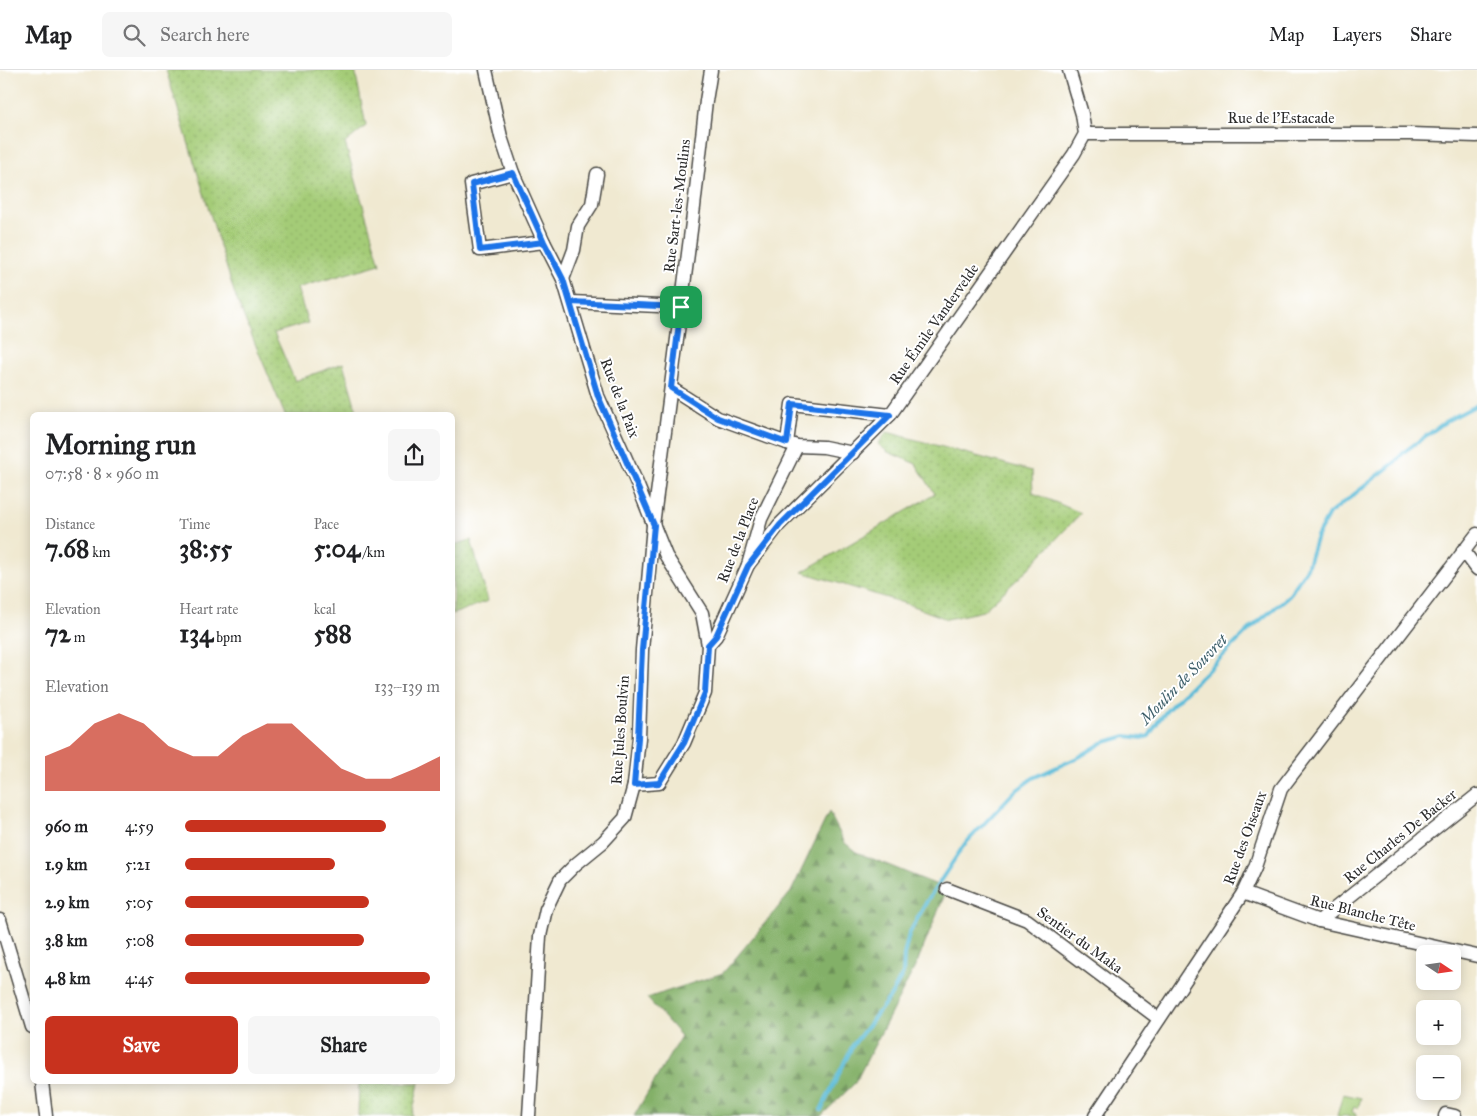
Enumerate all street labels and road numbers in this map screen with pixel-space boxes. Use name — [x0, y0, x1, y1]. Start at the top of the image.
street label: Rue de l'Estacade — [1228, 109, 1335, 127]
street label: Rue Sart-les-Moulins — [660, 138, 694, 274]
street label: Rue Émile Vandervelde — [885, 260, 982, 388]
street label: Rue de la Paix — [597, 356, 644, 441]
street label: Rue de la Place — [713, 495, 763, 585]
street label: Rue Jules Boulvin — [607, 675, 634, 785]
street label: Rue Charles De Backer — [1340, 785, 1460, 887]
street label: Rue des Oiseaux — [1220, 788, 1270, 887]
street label: Rue Blanche Tête — [1308, 891, 1418, 935]
street label: Sentier du Maka — [1034, 903, 1127, 977]

